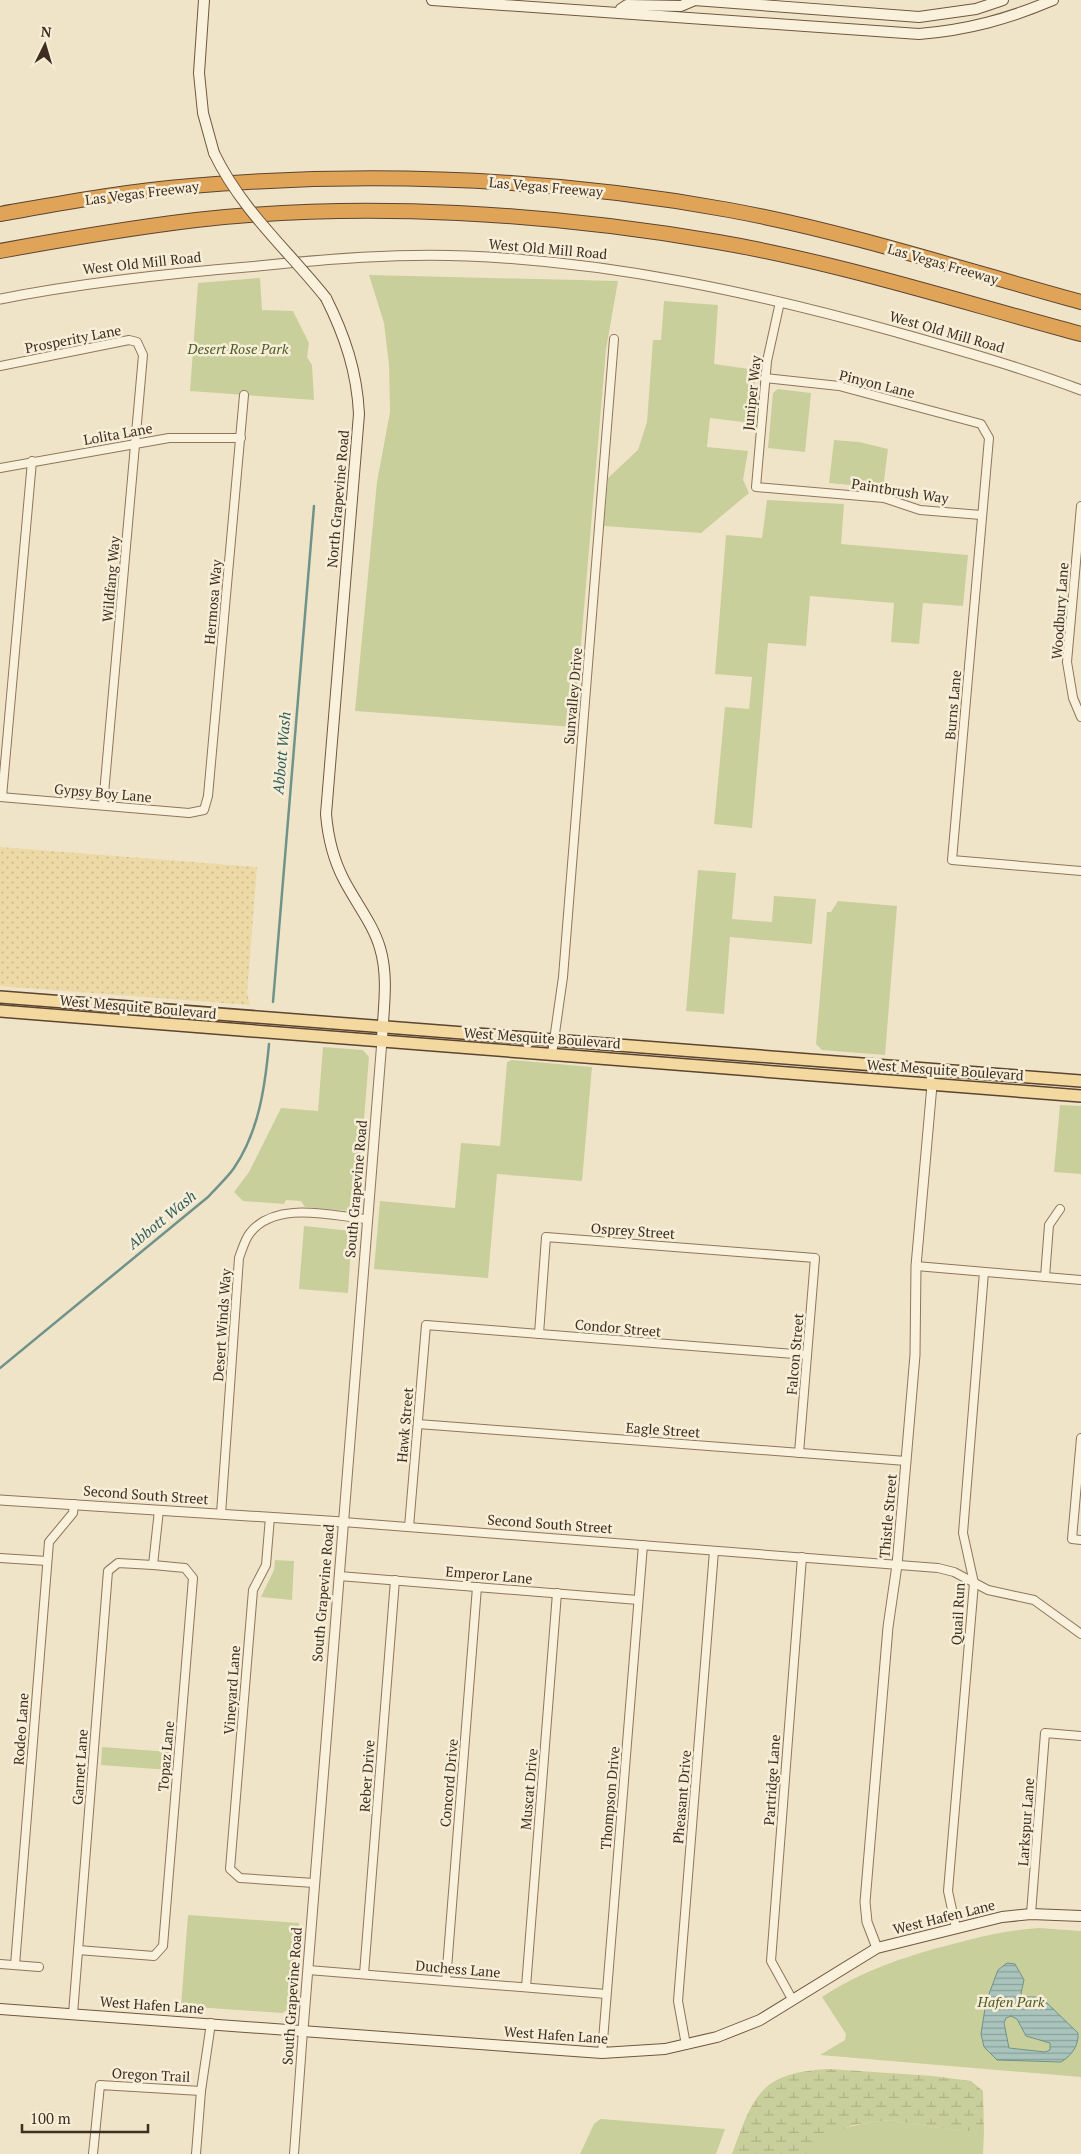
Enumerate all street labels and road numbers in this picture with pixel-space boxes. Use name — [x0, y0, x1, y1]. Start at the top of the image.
street label: Las Vegas Freeway — [488, 172, 605, 201]
street label: Las Vegas Freeway — [84, 176, 201, 209]
street label: West Old Mill Road — [488, 234, 608, 263]
street label: Las Vegas Freeway — [886, 239, 1002, 289]
street label: West Old Mill Road — [82, 247, 202, 278]
street label: West Old Mill Road — [887, 306, 1007, 357]
street label: Prosperity Lane — [23, 320, 123, 357]
street label: Juniper Way — [738, 354, 765, 431]
street label: Pinyon Lane — [837, 365, 917, 402]
street label: Lolita Lane — [82, 418, 154, 449]
street label: North Grapevine Road — [322, 429, 353, 569]
street label: Paintbrush Way — [850, 473, 951, 508]
street label: Wildfang Way — [97, 534, 124, 623]
street label: Hermosa Way — [199, 558, 226, 645]
street label: Woodbury Lane — [1047, 562, 1072, 660]
street label: Sunvalley Drive — [559, 647, 586, 745]
street label: Burns Lane — [940, 669, 965, 741]
street label: Gypsy Boy Lane — [53, 779, 153, 806]
street label: West Mesquite Boulevard — [59, 990, 217, 1023]
street label: West Mesquite Boulevard — [463, 1023, 621, 1052]
street label: West Mesquite Boulevard — [866, 1055, 1024, 1084]
street label: South Grapevine Road — [340, 1119, 371, 1259]
street label: Osprey Street — [590, 1218, 677, 1243]
street label: Desert Winds Way — [208, 1267, 235, 1382]
street label: Falcon Street — [781, 1311, 808, 1396]
street label: Condor Street — [574, 1314, 663, 1341]
street label: Hawk Street — [392, 1386, 417, 1463]
street label: Eagle Street — [625, 1417, 702, 1442]
street label: Thistle Street — [874, 1472, 901, 1559]
street label: Second South Street — [83, 1481, 210, 1508]
street label: Second South Street — [487, 1510, 614, 1537]
street label: South Grapevine Road — [307, 1523, 338, 1663]
street label: Emperor Lane — [445, 1561, 533, 1588]
street label: Quail Run — [946, 1582, 969, 1646]
street label: Vineyard Lane — [219, 1645, 244, 1735]
street label: Rodeo Lane — [8, 1692, 33, 1766]
street label: Topaz Lane — [153, 1720, 178, 1792]
street label: Garnet Lane — [67, 1728, 92, 1806]
street label: Partridge Lane — [759, 1734, 784, 1826]
street label: Concord Drive — [435, 1738, 462, 1828]
street label: Reber Drive — [354, 1739, 379, 1813]
street label: Thompson Drive — [596, 1746, 623, 1850]
street label: Muscat Drive — [515, 1747, 542, 1831]
street label: Pheasant Drive — [668, 1749, 695, 1845]
street label: Larkspur Lane — [1013, 1777, 1038, 1867]
street label: West Hafen Lane — [891, 1895, 997, 1938]
street label: South Grapevine Road — [277, 1926, 306, 2066]
street label: Duchess Lane — [415, 1955, 501, 1982]
street label: West Hafen Lane — [99, 1991, 205, 2018]
street label: West Hafen Lane — [503, 2021, 609, 2048]
street label: Oregon Trail — [111, 2063, 191, 2086]

